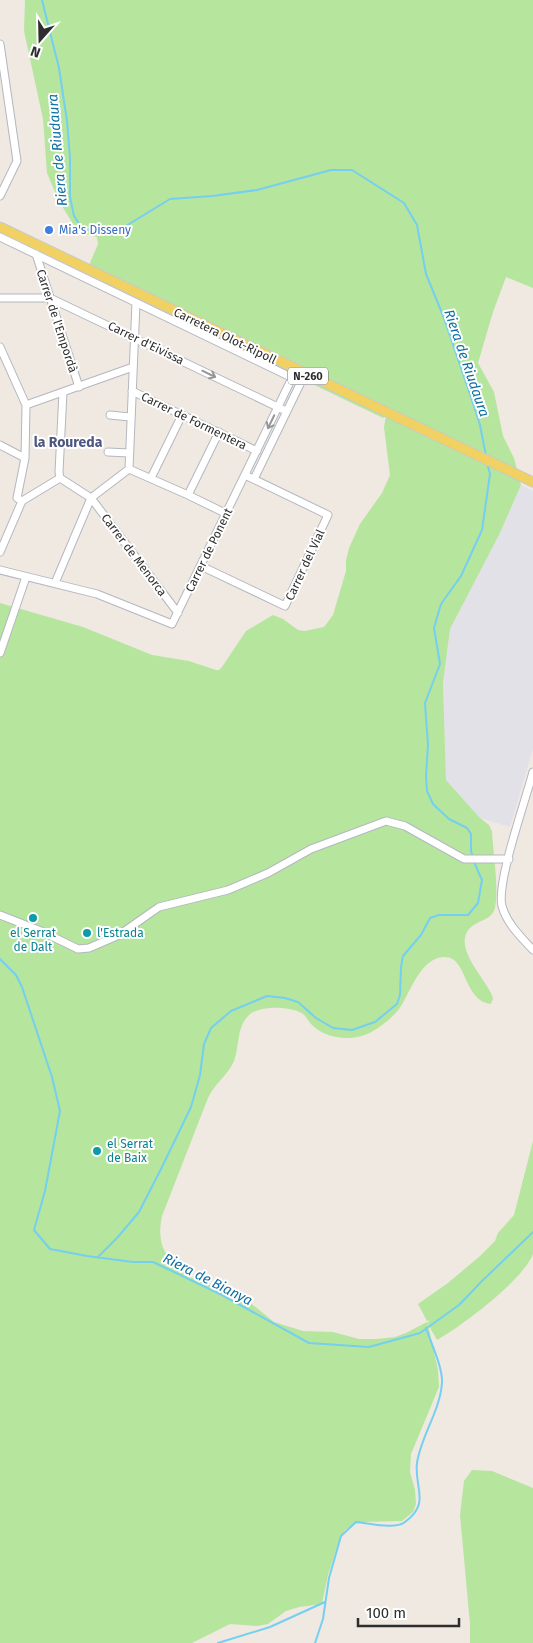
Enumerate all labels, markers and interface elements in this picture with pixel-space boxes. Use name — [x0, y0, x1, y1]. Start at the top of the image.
north arrow — [15, 15, 65, 65]
text: N — [28, 42, 43, 61]
water label: Riera de Riudaura — [44, 93, 71, 207]
place label: Mia's Disseny — [59, 223, 131, 237]
marker: Mia's Disseny — [43, 224, 55, 236]
street label: Carrer de l'Empordà — [34, 268, 80, 374]
street label: Carretera Olot-Ripoll — [171, 305, 279, 367]
water label: Riera de Riudaura — [440, 307, 493, 419]
street label: Carrer d'Eivissa — [106, 319, 186, 367]
road number: N-260 — [288, 368, 328, 384]
one-way arrow — [201, 369, 216, 379]
street label: Carrer de Formentera — [139, 389, 249, 453]
one-way arrow — [266, 414, 275, 429]
district label: la Roureda — [34, 434, 103, 451]
street label: Carrer de Ponent — [183, 505, 236, 594]
street label: Carrer de Menorca — [98, 511, 170, 599]
street label: Carrer del Vial — [282, 527, 328, 603]
marker: el Serrat de Dalt — [27, 912, 39, 924]
place label: el Serrat de Dalt — [10, 926, 57, 954]
place label: l'Estrada — [97, 926, 144, 940]
marker: l'Estrada — [81, 927, 93, 939]
place label: el Serrat de Baix — [107, 1137, 154, 1165]
marker: el Serrat de Baix — [91, 1145, 103, 1157]
water label: Riera de Bianya — [160, 1250, 255, 1309]
scale bar — [358, 1596, 459, 1628]
text: 100 m — [366, 1604, 406, 1622]

